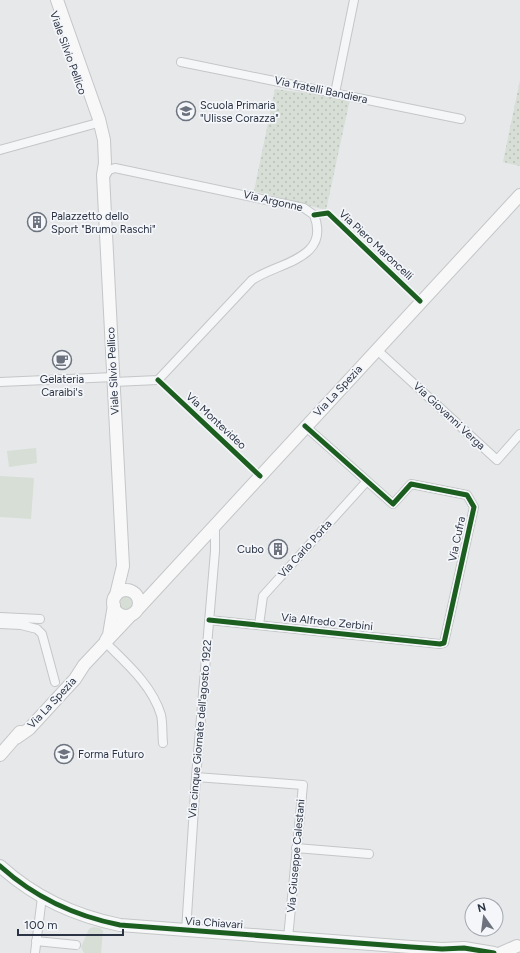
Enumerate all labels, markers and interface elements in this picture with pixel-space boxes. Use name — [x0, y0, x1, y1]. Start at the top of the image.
street label: Viale Silvio Pellico — [47, 9, 89, 97]
street label: Via fratelli Bandiera — [273, 74, 369, 106]
place label: Scuola Primaria "Ulisse Corazza" — [200, 99, 279, 125]
school or university icon: Scuola Primaria "Ulisse Corazza" — [175, 100, 197, 122]
street label: Via Argonne — [242, 188, 304, 214]
street label: Via Piero Maroncelli — [336, 207, 416, 283]
place label: Palazzetto dello Sport "Brumo Raschi" — [51, 210, 156, 236]
building icon: Palazzetto dello Sport "Brumo Raschi" — [26, 211, 48, 233]
street label: Viale Silvio Pellico — [104, 327, 122, 415]
cafe icon: Gelateria Caraibi's — [51, 349, 73, 371]
street label: Via La Spezia — [311, 363, 365, 419]
place label: Gelateria Caraibi's — [40, 373, 84, 399]
street label: Via Giovanni Verga — [410, 379, 488, 453]
street label: Via Montevideo — [183, 390, 249, 452]
street label: Via Cufra — [446, 515, 468, 563]
street label: Via Carlo Porta — [276, 517, 334, 581]
building icon: Cubo — [267, 538, 289, 560]
place label: Cubo — [237, 543, 264, 556]
street label: Via Alfredo Zerbini — [280, 611, 374, 633]
street label: Via cinque Giornate dell'agosto 1922 — [186, 639, 214, 819]
street label: Via La Spezia — [25, 675, 79, 731]
school or university icon: Forma Futuro — [53, 743, 75, 765]
place label: Forma Futuro — [78, 748, 144, 761]
street label: Via Giuseppe Calestani — [285, 799, 307, 913]
north arrow — [464, 897, 504, 937]
text: N — [476, 900, 487, 915]
scale bar — [18, 911, 123, 937]
street label: Via Chiavari — [185, 914, 243, 932]
text: 100 m — [24, 918, 58, 932]

